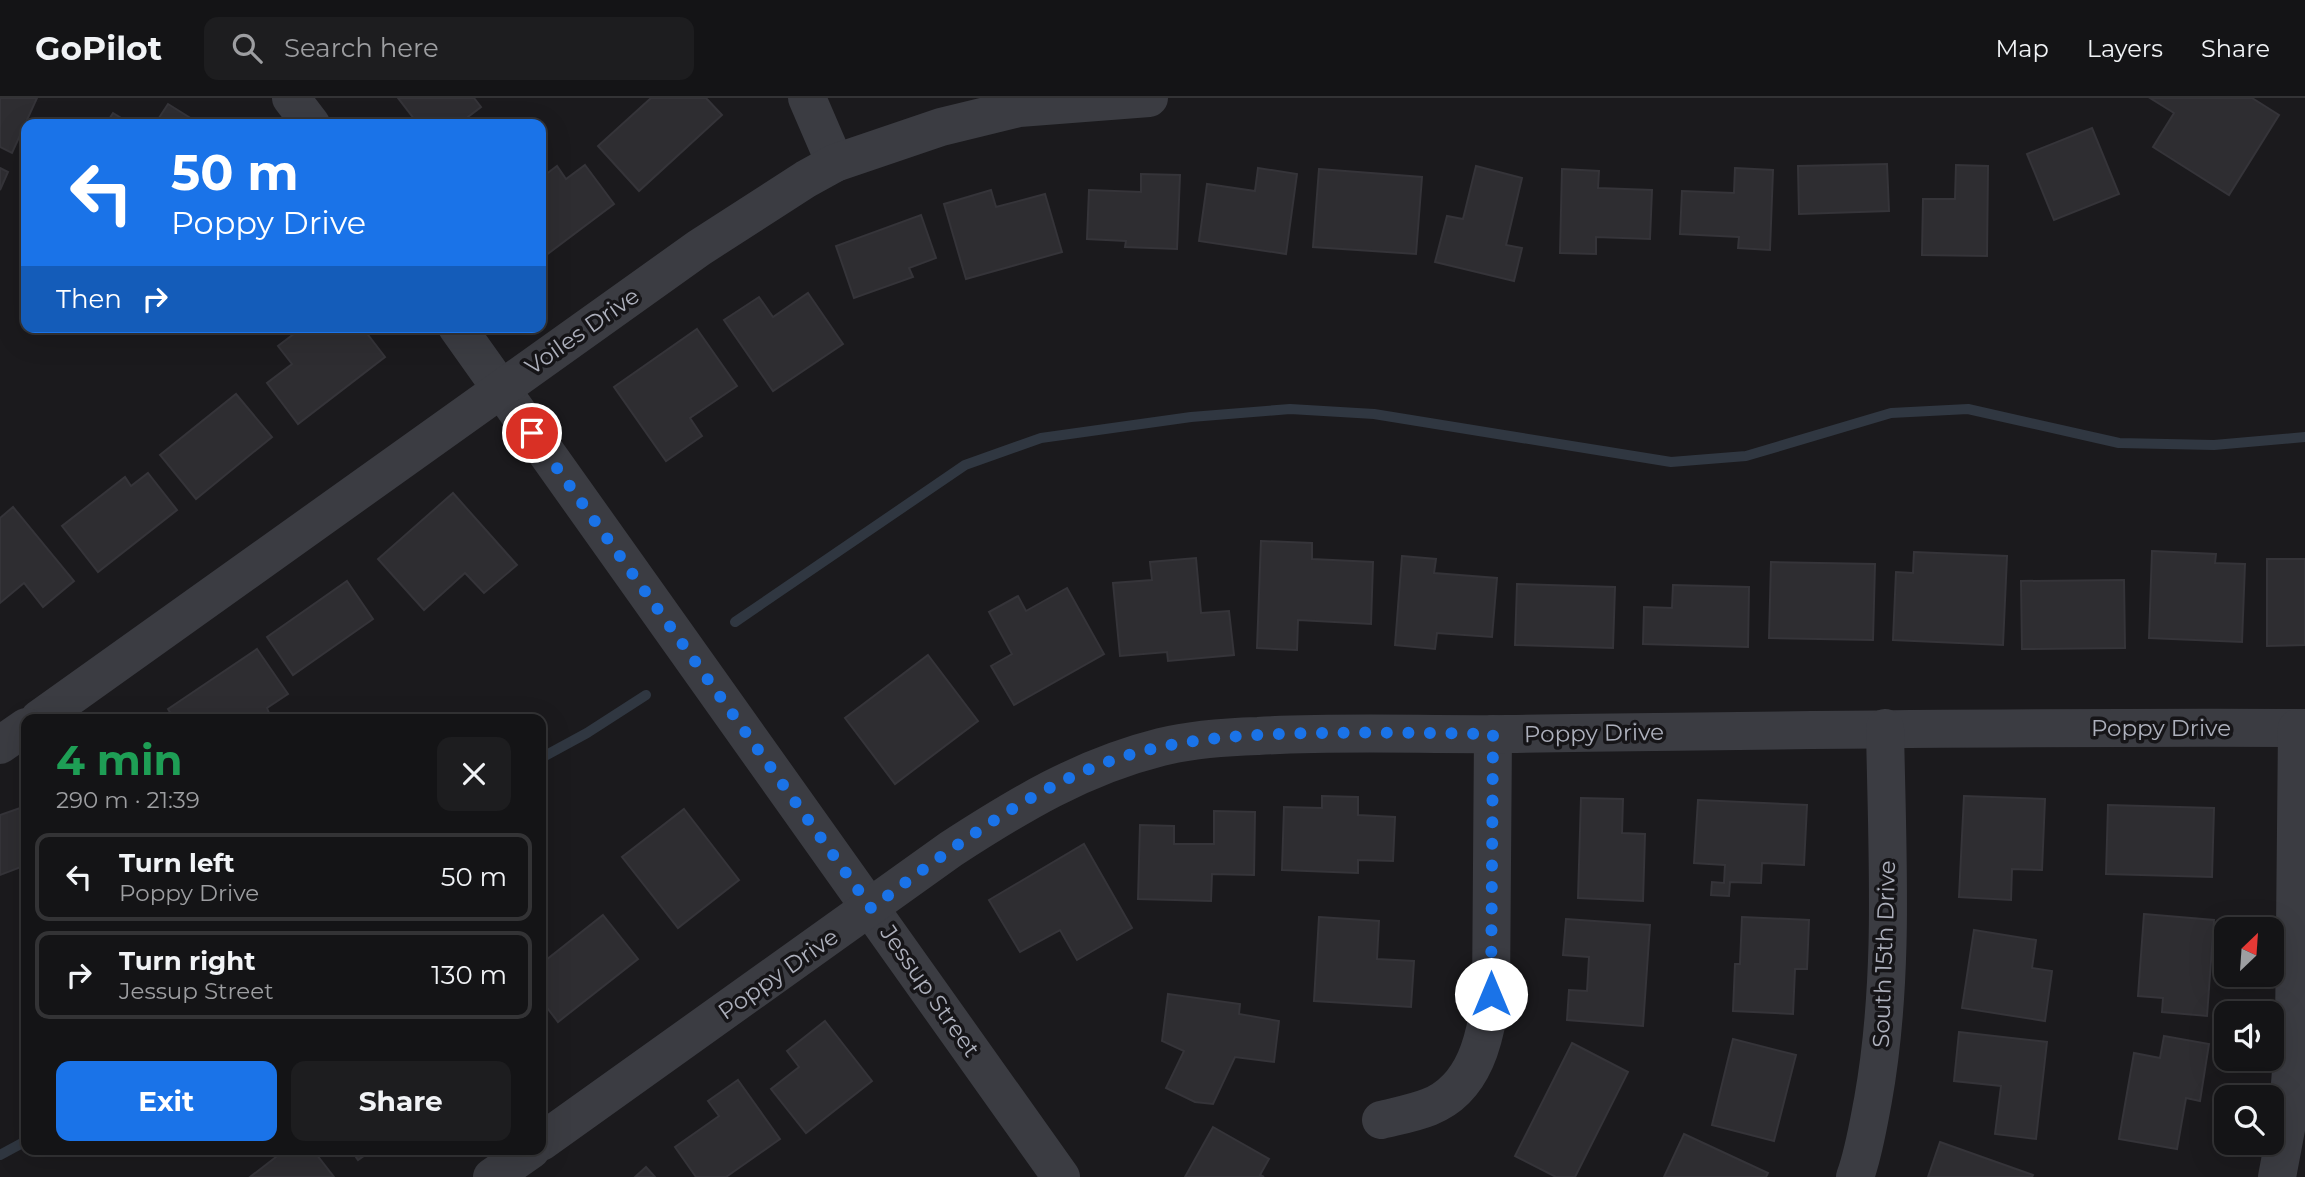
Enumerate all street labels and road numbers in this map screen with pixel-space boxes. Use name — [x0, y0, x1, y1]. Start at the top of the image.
street label: Voiles Drive — [520, 281, 644, 381]
street label: Poppy Drive — [2091, 714, 2231, 742]
street label: Poppy Drive — [1524, 718, 1664, 748]
street label: South 15th Drive — [1867, 860, 1901, 1048]
street label: Jessup Street — [874, 919, 986, 1062]
street label: Poppy Drive — [713, 922, 843, 1026]

